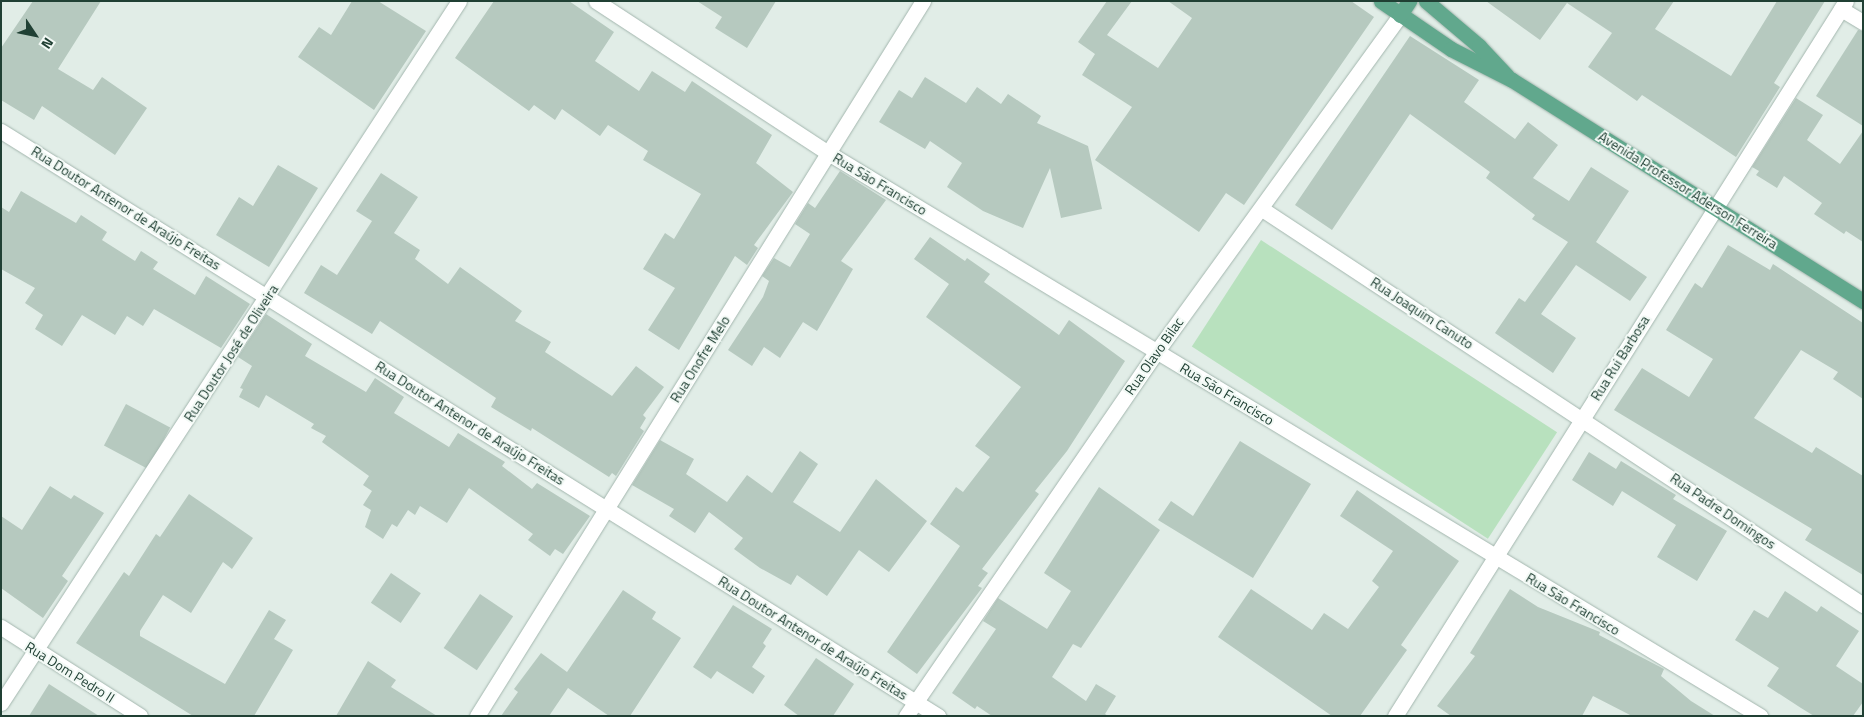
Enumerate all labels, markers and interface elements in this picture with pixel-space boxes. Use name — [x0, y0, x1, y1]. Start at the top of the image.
north arrow — [10, 10, 60, 60]
text: N — [36, 34, 59, 54]
street label: Avenida Professor Aderson Ferreira — [1595, 128, 1781, 252]
street label: Rua Doutor Antenor de Araújo Freitas — [28, 143, 224, 273]
street label: Rua São Francisco — [830, 149, 930, 219]
street label: Rua Joaquim Canuto — [1368, 274, 1476, 352]
street label: Rua Doutor José de Oliveira — [180, 281, 282, 425]
street label: Rua Rui Barbosa — [1587, 312, 1653, 404]
street label: Rua Onofre Melo — [667, 313, 733, 405]
street label: Rua Olavo Bilac — [1121, 314, 1187, 398]
street label: Rua Doutor Antenor de Araújo Freitas — [372, 358, 568, 488]
street label: Rua São Francisco — [1177, 359, 1277, 429]
street label: Rua Padre Domingos — [1667, 470, 1779, 552]
street label: Rua São Francisco — [1523, 569, 1623, 639]
street label: Rua Doutor Antenor de Araújo Freitas — [715, 573, 911, 703]
street label: Rua Dom Pedro II — [22, 638, 118, 706]

